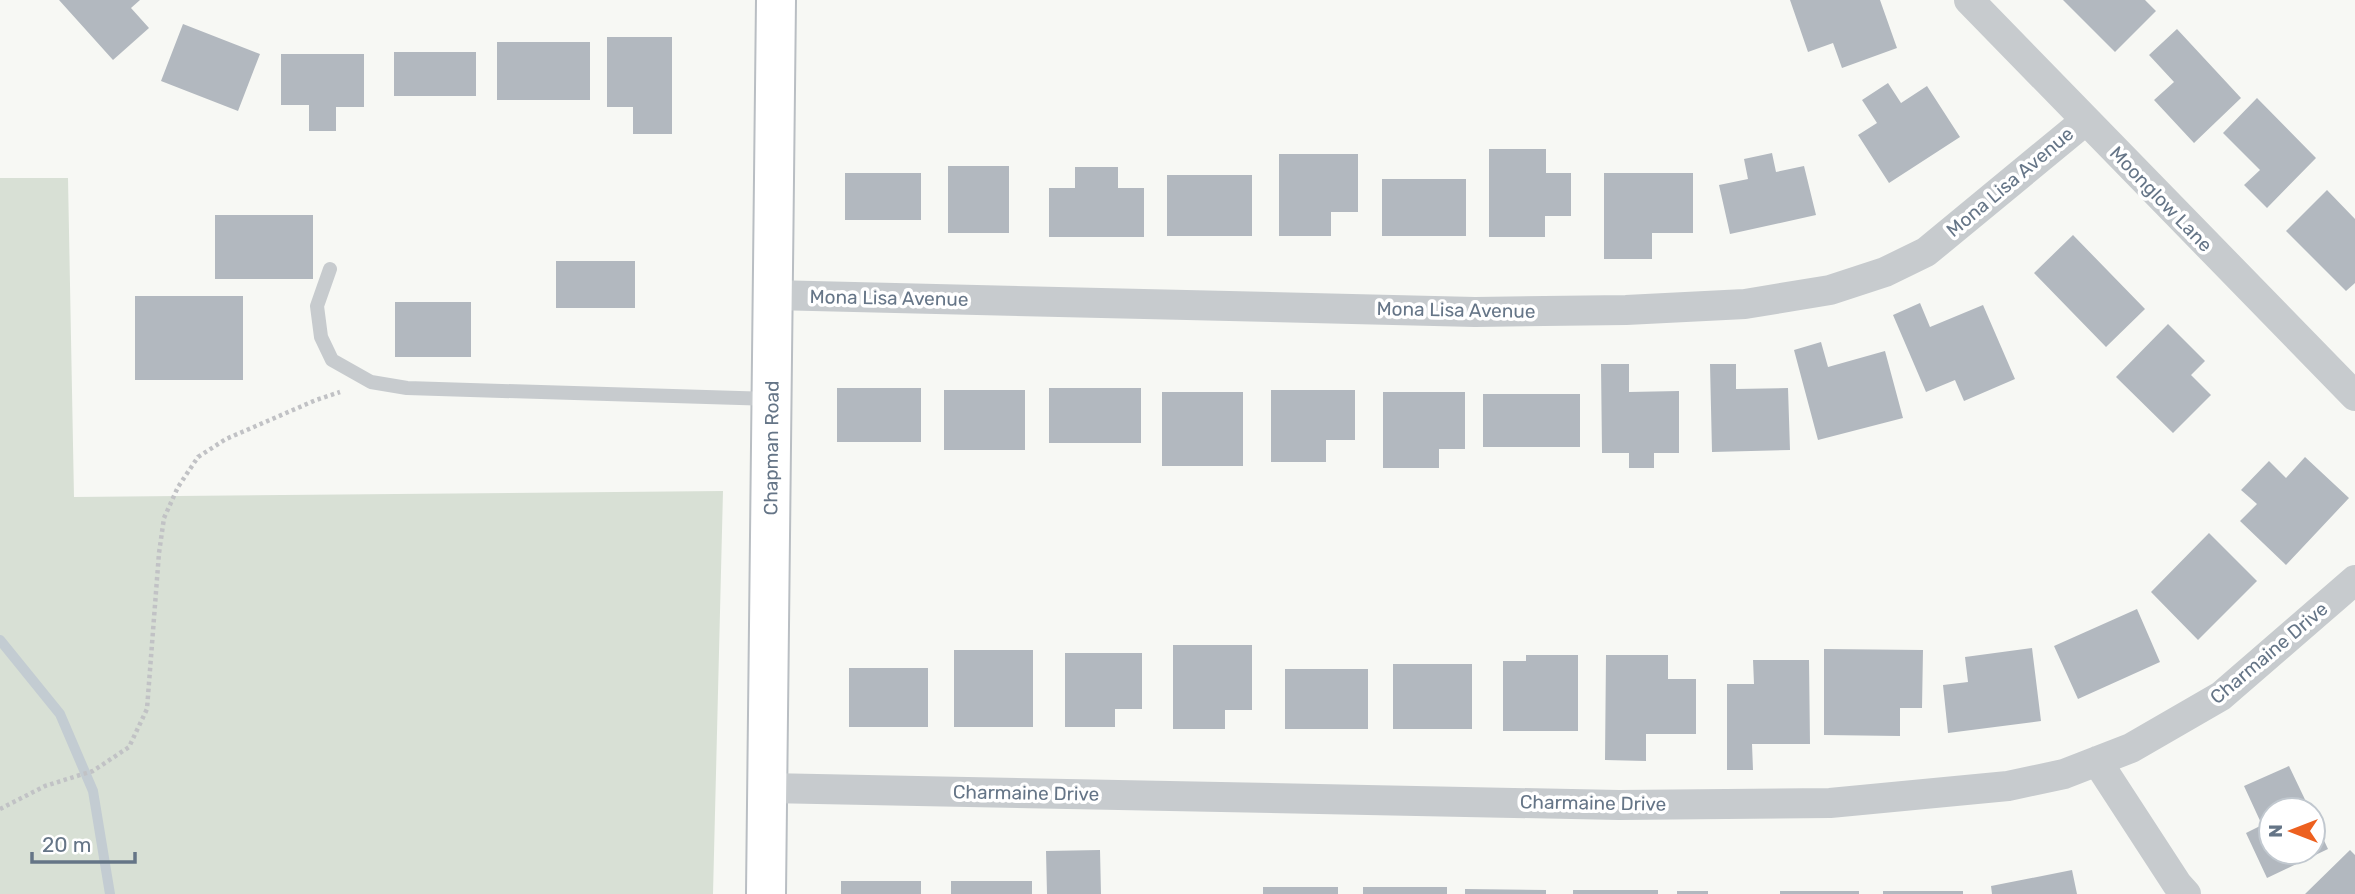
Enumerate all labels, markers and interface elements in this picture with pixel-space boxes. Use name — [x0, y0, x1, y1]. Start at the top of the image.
street label: Mona Lisa Avenue — [1942, 122, 2078, 242]
street label: Moonglow Lane — [2105, 141, 2217, 257]
street label: Mona Lisa Avenue — [809, 285, 969, 311]
street label: Mona Lisa Avenue — [1376, 297, 1536, 323]
street label: Chapman Road — [759, 381, 783, 515]
street label: Charmaine Drive — [2206, 597, 2332, 709]
street label: Charmaine Drive — [953, 780, 1099, 806]
street label: Charmaine Drive — [1520, 790, 1666, 816]
north arrow — [2257, 796, 2327, 866]
scale bar — [32, 820, 135, 864]
text: N — [2264, 824, 2287, 838]
text: 20 m — [42, 832, 91, 857]

